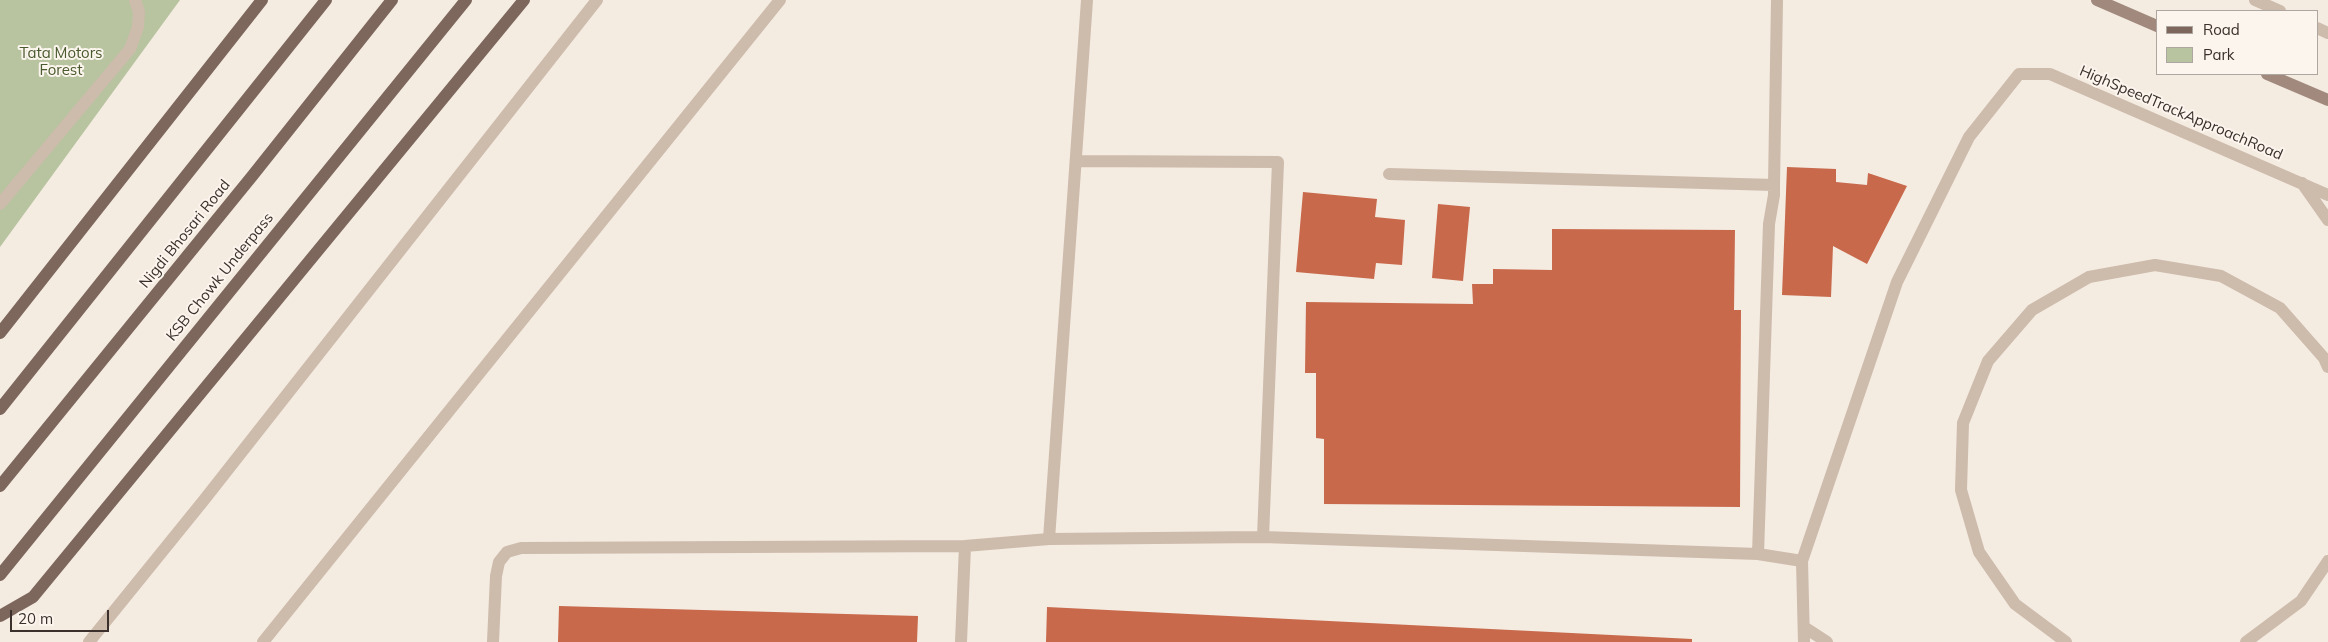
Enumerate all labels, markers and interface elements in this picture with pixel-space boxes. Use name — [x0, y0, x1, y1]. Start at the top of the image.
legend — [2156, 10, 2318, 75]
text: Road — [2203, 20, 2240, 39]
park label: Tata Motors Forest — [20, 44, 102, 79]
text: Park — [2203, 45, 2235, 64]
street label: HighSpeedTrackApproachRoad — [2077, 62, 2285, 164]
street label: Nigdi Bhosari Road — [136, 176, 234, 292]
street label: KSB Chowk Underpass — [163, 209, 277, 345]
scale bar — [12, 600, 111, 632]
text: 20 m — [18, 609, 53, 628]

